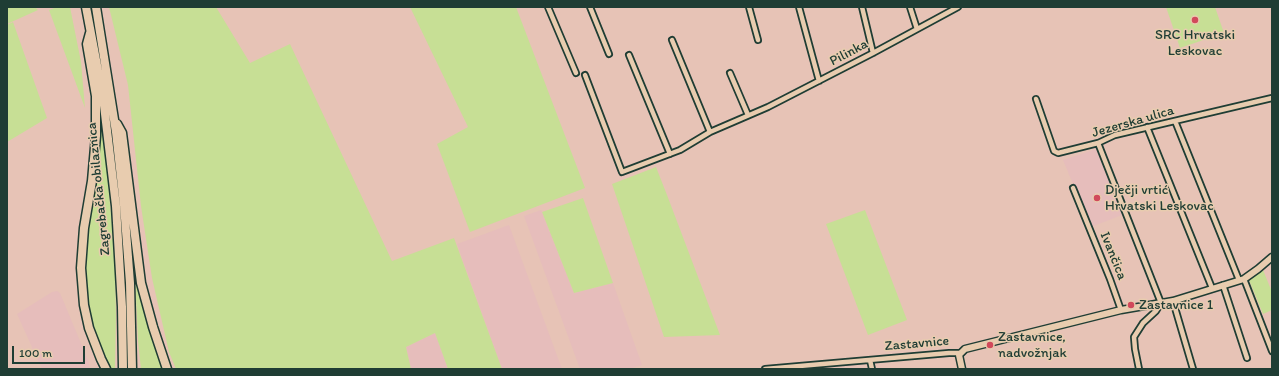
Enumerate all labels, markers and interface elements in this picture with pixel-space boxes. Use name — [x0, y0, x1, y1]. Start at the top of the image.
marker: SRC Hrvatski Leskovac — [1190, 15, 1200, 25]
place label: SRC Hrvatski Leskovac — [1155, 27, 1235, 60]
street label: Pilinka — [827, 36, 871, 70]
street label: Jezerska ulica — [1090, 102, 1176, 142]
street label: Zagrebačka obilaznica — [84, 122, 114, 256]
place label: Dječji vrtić Hrvatski Leskovac — [1105, 182, 1214, 214]
marker: Dječji vrtić Hrvatski Leskovac — [1092, 193, 1102, 203]
street label: Ivančica — [1096, 230, 1130, 282]
place label: Zastavnice 1 — [1139, 297, 1213, 313]
marker: Zastavnice 1 — [1126, 300, 1136, 310]
place label: Zastavnice, nadvožnjak — [998, 329, 1067, 362]
street label: Zastavnice — [884, 333, 950, 355]
scale bar — [14, 338, 87, 364]
marker: Zastavnice, nadvožnjak — [985, 340, 995, 350]
text: 100 m — [19, 346, 52, 360]

